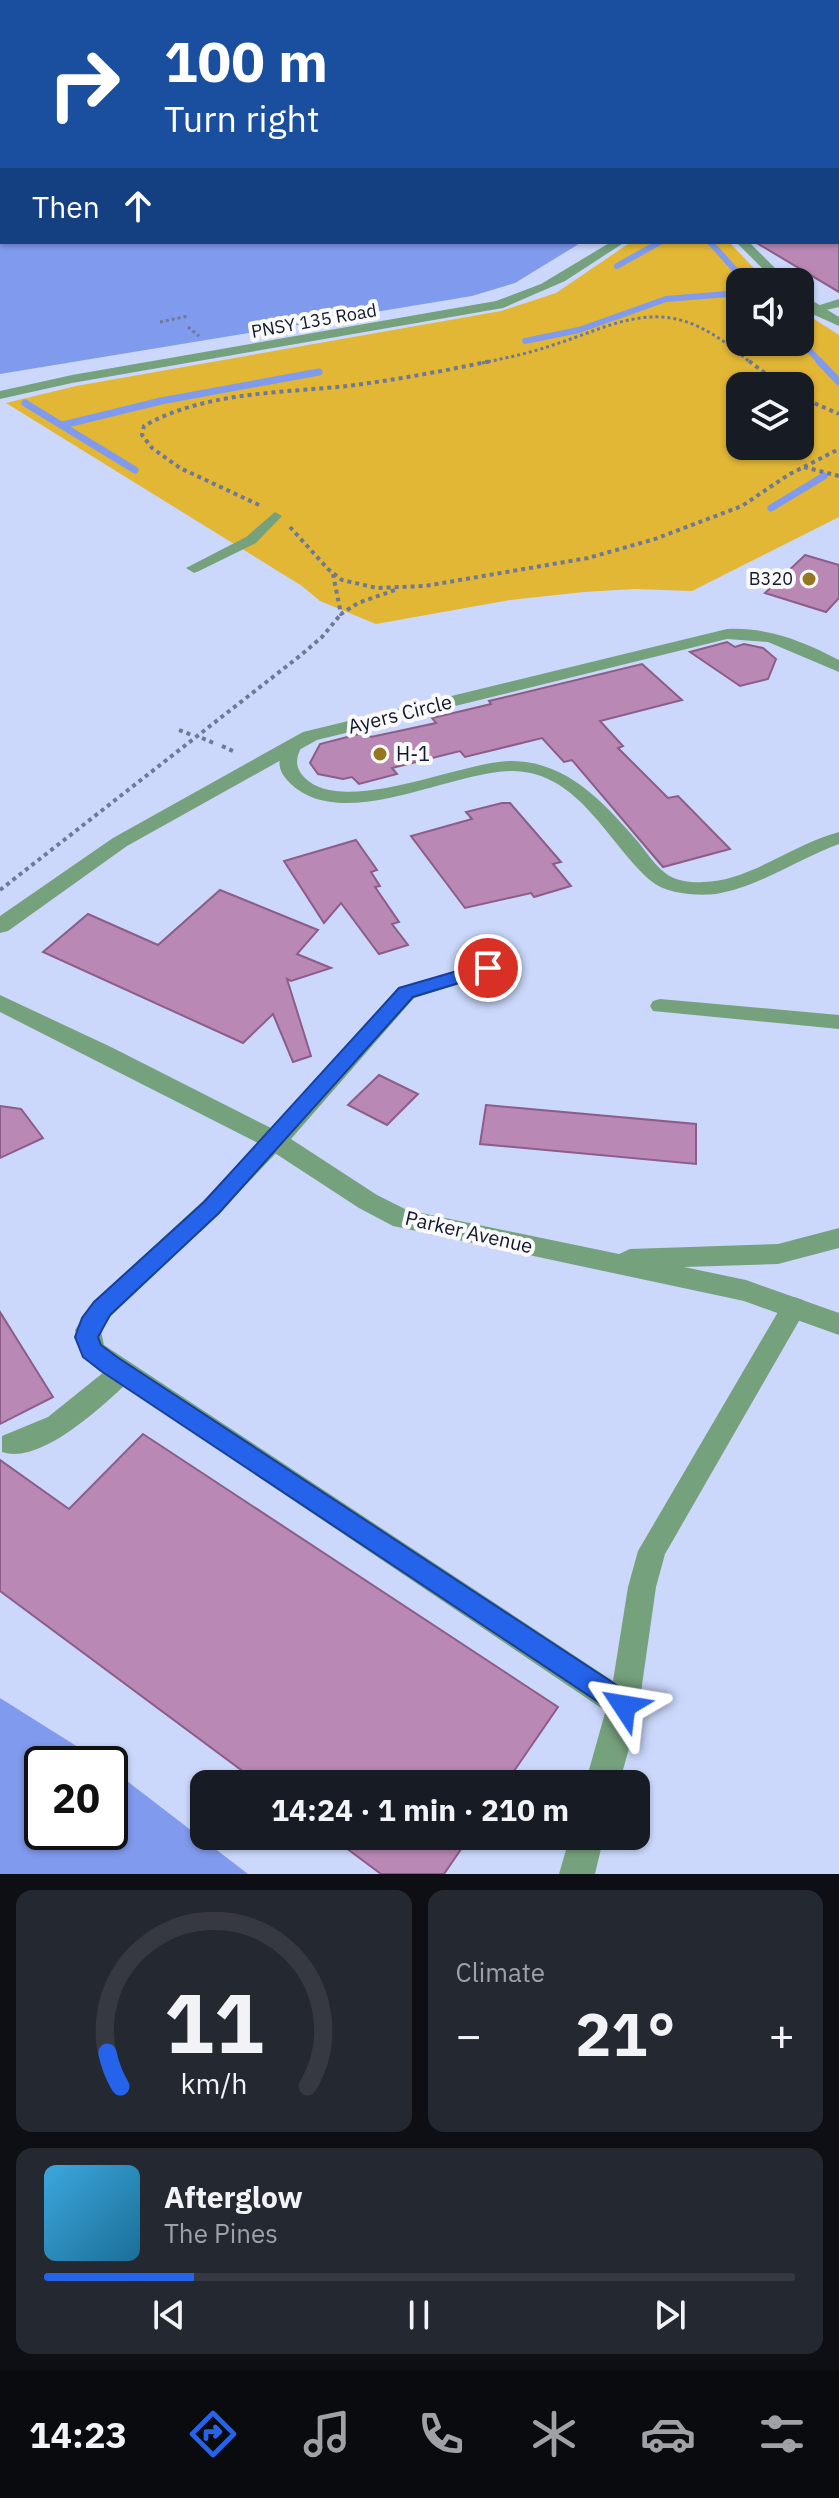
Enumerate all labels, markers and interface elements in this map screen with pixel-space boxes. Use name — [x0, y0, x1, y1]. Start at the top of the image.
text: 100 m — [164, 25, 328, 97]
icon: right — [32, 32, 136, 136]
text: Turn right — [164, 95, 320, 142]
icon: ahead — [116, 184, 160, 228]
text: Then — [32, 187, 100, 226]
map controls — [726, 268, 814, 460]
button: sound — [726, 268, 814, 356]
street label: PNSY 135 Road — [249, 298, 378, 343]
button: layers — [726, 372, 814, 460]
place label: B320 — [749, 567, 793, 590]
marker: B320 — [800, 570, 818, 588]
street label: Ayers Circle — [345, 688, 455, 739]
place label: H-1 — [396, 740, 430, 767]
marker: H-1 — [371, 745, 389, 763]
pin — [454, 934, 522, 1002]
icon: arrive — [466, 946, 510, 990]
street label: Parker Avenue — [403, 1204, 535, 1259]
position arrow — [582, 1664, 666, 1748]
speed limit sign: 20 — [24, 1746, 128, 1850]
text: 14:24 · 1 min · 210 m — [271, 1790, 569, 1829]
text: Climate — [456, 1955, 545, 1989]
text: 11 — [164, 1968, 264, 2076]
text: 21° — [575, 1994, 675, 2073]
text: − — [456, 2006, 482, 2063]
text: + — [769, 2006, 795, 2063]
text: km/h — [180, 2065, 247, 2102]
text: Afterglow — [164, 2177, 303, 2216]
text: The Pines — [164, 2216, 278, 2250]
icon: previous — [147, 2293, 191, 2337]
icon: pause — [397, 2293, 441, 2337]
icon: next — [648, 2293, 692, 2337]
icon: directions — [185, 2406, 241, 2462]
icon: music — [299, 2406, 355, 2462]
icon: phone — [413, 2406, 469, 2462]
icon: climate — [526, 2406, 582, 2462]
icon: car — [640, 2406, 696, 2462]
icon: filters — [754, 2406, 810, 2462]
text: 14:23 — [29, 2411, 127, 2458]

